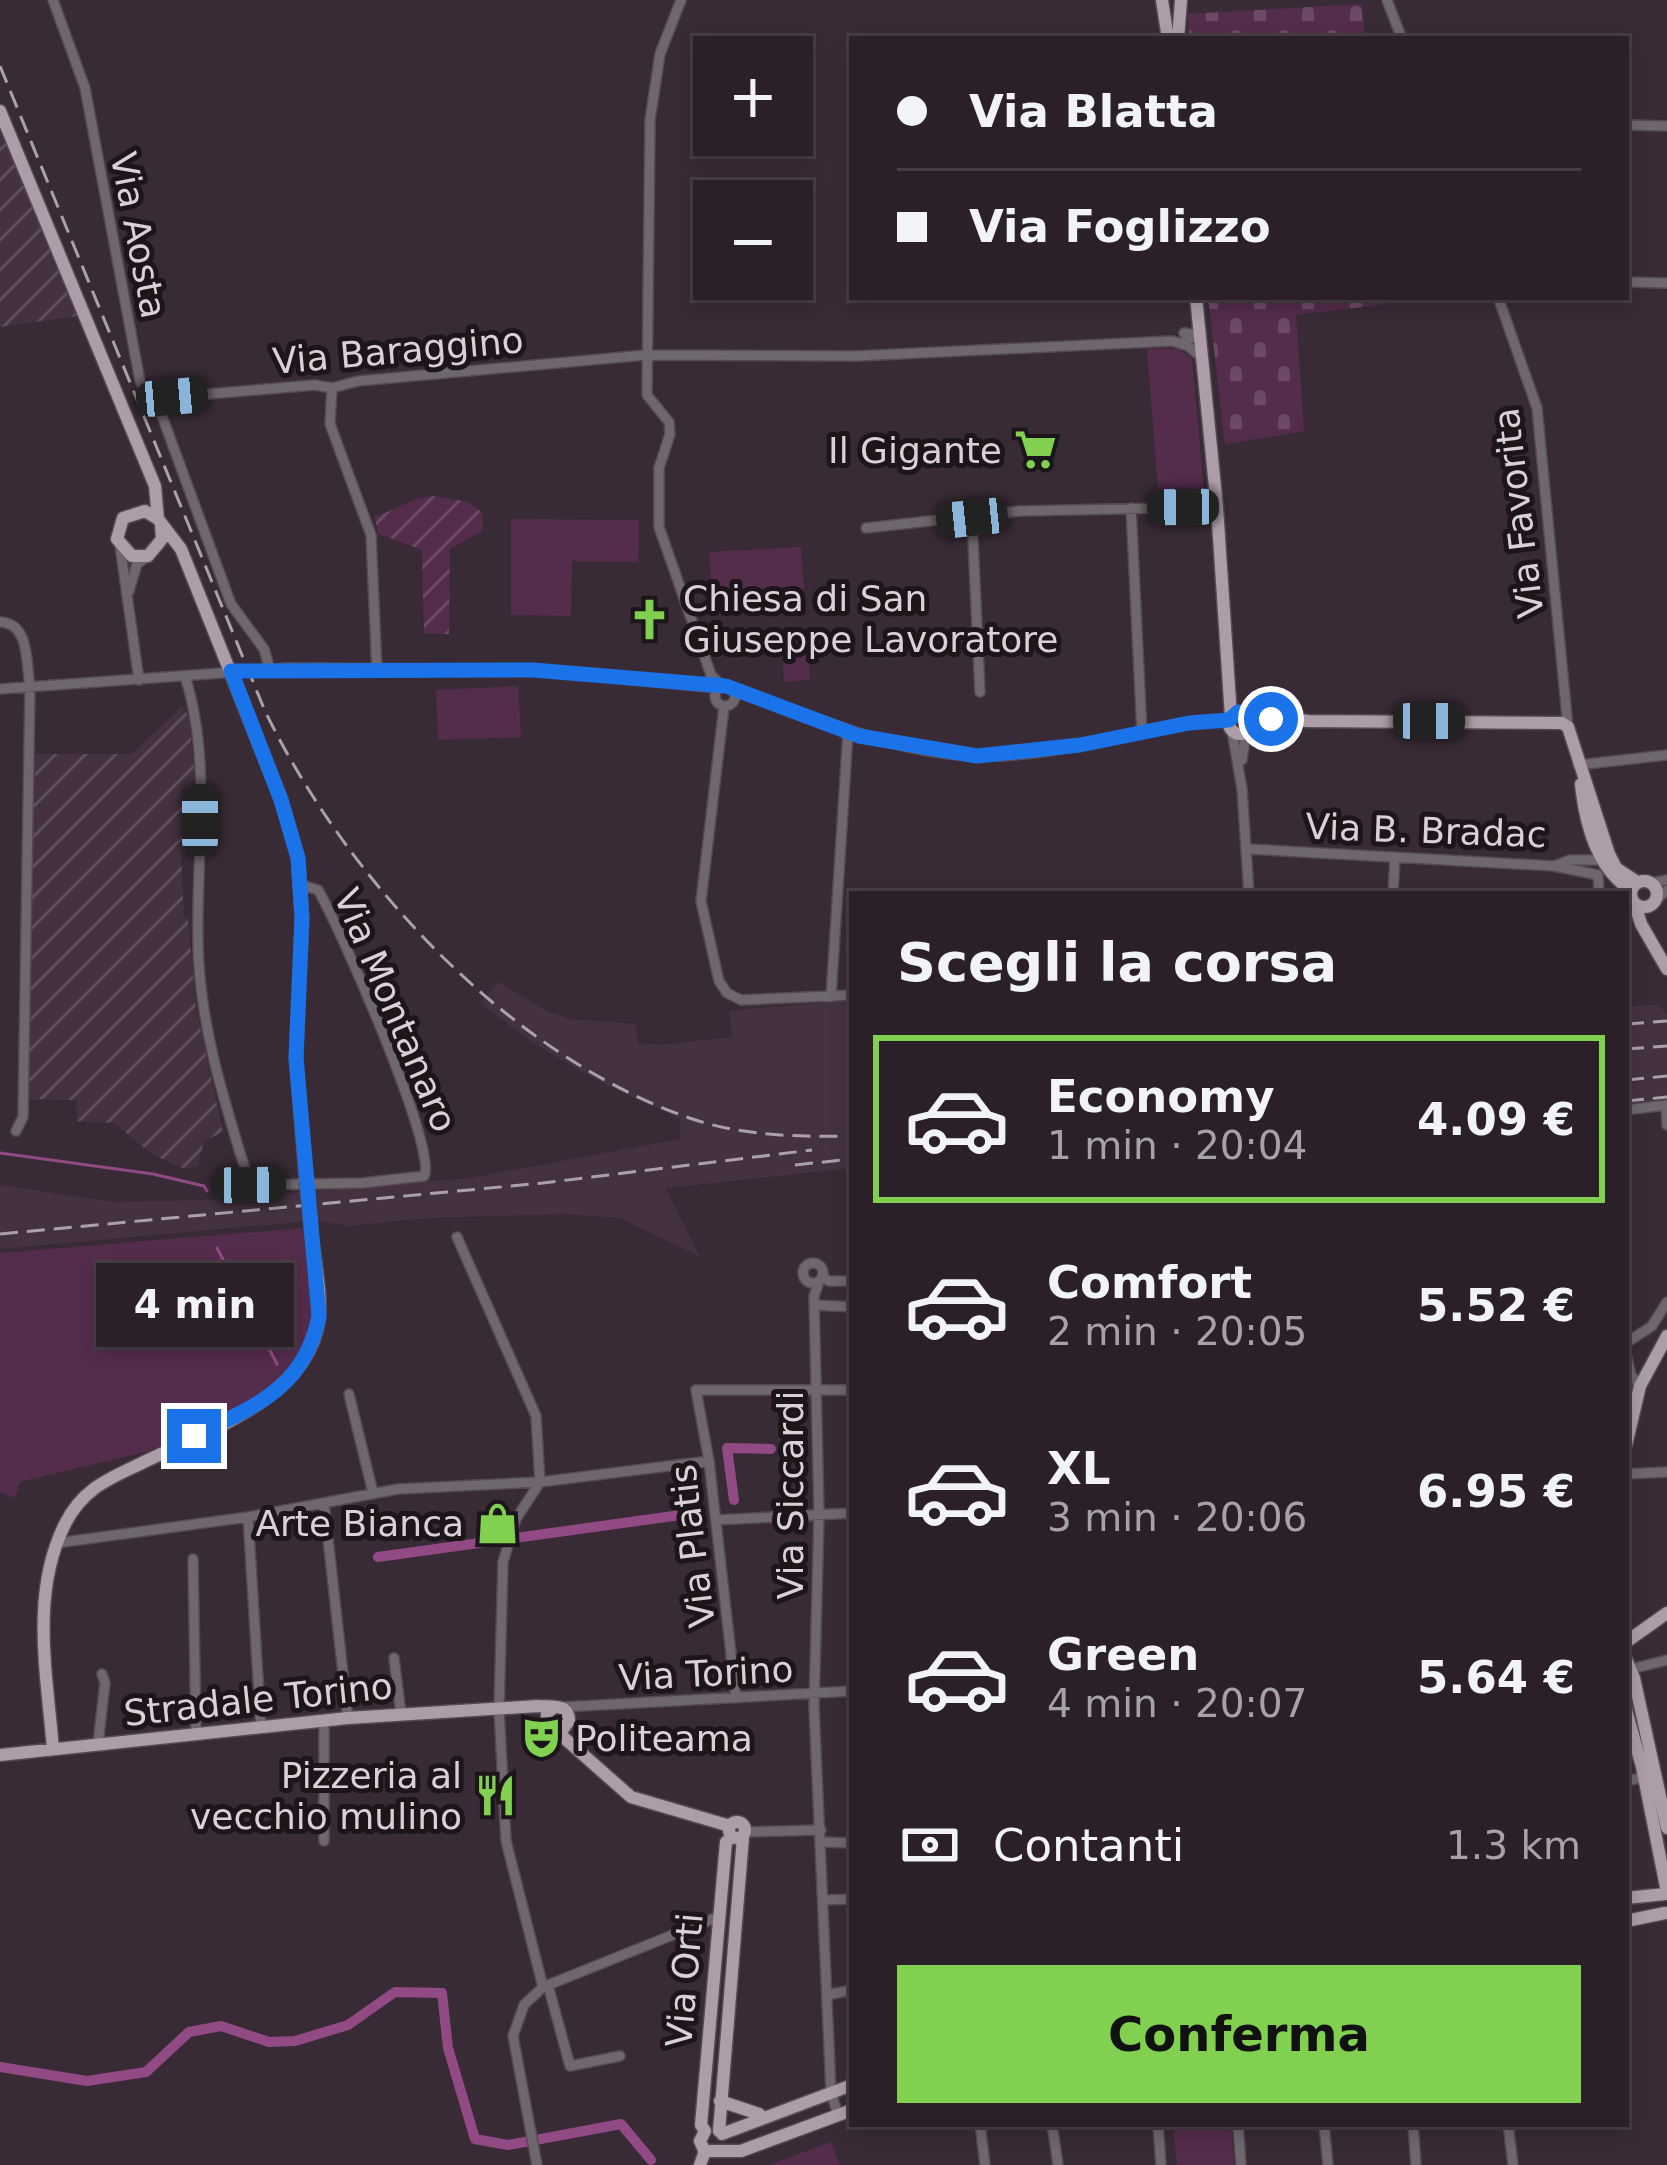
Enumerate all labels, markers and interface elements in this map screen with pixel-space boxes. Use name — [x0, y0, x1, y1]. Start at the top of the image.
map controls — [693, 36, 813, 300]
button: + — [693, 36, 813, 156]
text: Via Blatta — [969, 85, 1218, 138]
street label: Via Aosta — [102, 149, 175, 322]
button: − — [693, 180, 813, 300]
text: Via Foglizzo — [969, 200, 1271, 253]
street label: Via Baraggino — [271, 319, 525, 382]
car — [135, 376, 209, 418]
street label: Via Favorita — [1485, 406, 1552, 620]
supermarket icon: Il Gigante — [1013, 427, 1059, 473]
place label: Il Gigante — [828, 430, 1002, 471]
car — [1147, 488, 1219, 526]
car — [934, 496, 1010, 540]
place label: Chiesa di San Giuseppe Lavoratore — [683, 578, 1059, 660]
church icon: Chiesa di San Giuseppe Lavoratore — [626, 596, 672, 642]
route start — [1244, 692, 1298, 746]
car — [1393, 703, 1465, 739]
car — [182, 784, 218, 856]
street label: Via B. Bradac — [1305, 806, 1547, 855]
street label: Via Montanaro — [326, 882, 465, 1138]
text: Scegli la corsa — [897, 931, 1337, 994]
icon: car — [903, 1065, 1011, 1173]
text: Economy — [1047, 1070, 1275, 1123]
text: 4.09 € — [1417, 1093, 1575, 1146]
text: 1 min · 20:04 — [1047, 1123, 1307, 1168]
car — [214, 1166, 286, 1204]
icon: car — [903, 1251, 1011, 1359]
text: Comfort — [1047, 1256, 1252, 1309]
callout: 4 min — [95, 1262, 293, 1346]
text: 5.52 € — [1417, 1279, 1575, 1332]
text: 4 min — [134, 1282, 256, 1327]
text: 2 min · 20:05 — [1047, 1309, 1307, 1354]
street label: Via Siccardi — [770, 1391, 811, 1599]
route end — [167, 1409, 221, 1463]
icon: car — [903, 1437, 1011, 1545]
text: XL — [1047, 1442, 1110, 1495]
street label: Via Platis — [662, 1462, 723, 1630]
text: 6.95 € — [1417, 1465, 1575, 1518]
text: 3 min · 20:06 — [1047, 1495, 1307, 1540]
shop icon: Arte Bianca — [475, 1500, 521, 1546]
place label: Arte Bianca — [255, 1503, 464, 1544]
icon: car — [903, 1623, 1011, 1731]
text: Green — [1047, 1628, 1199, 1681]
street label: Via Torino — [618, 1648, 794, 1699]
text: 5.64 € — [1417, 1651, 1575, 1704]
street label: Stradale Torino — [122, 1665, 394, 1734]
text: 4 min · 20:07 — [1047, 1681, 1307, 1726]
theatre icon: Politeama — [518, 1715, 564, 1761]
place label: Politeama — [575, 1718, 753, 1759]
place label: Pizzeria al vecchio mulino — [190, 1755, 462, 1837]
restaurant icon: Pizzeria al vecchio mulino — [473, 1773, 519, 1819]
icon: cash — [897, 1812, 963, 1878]
text: Contanti — [993, 1819, 1184, 1872]
text: 1.3 km — [1446, 1823, 1581, 1868]
street label: Via Orti — [658, 1911, 711, 2049]
button: Conferma — [897, 1965, 1581, 2103]

